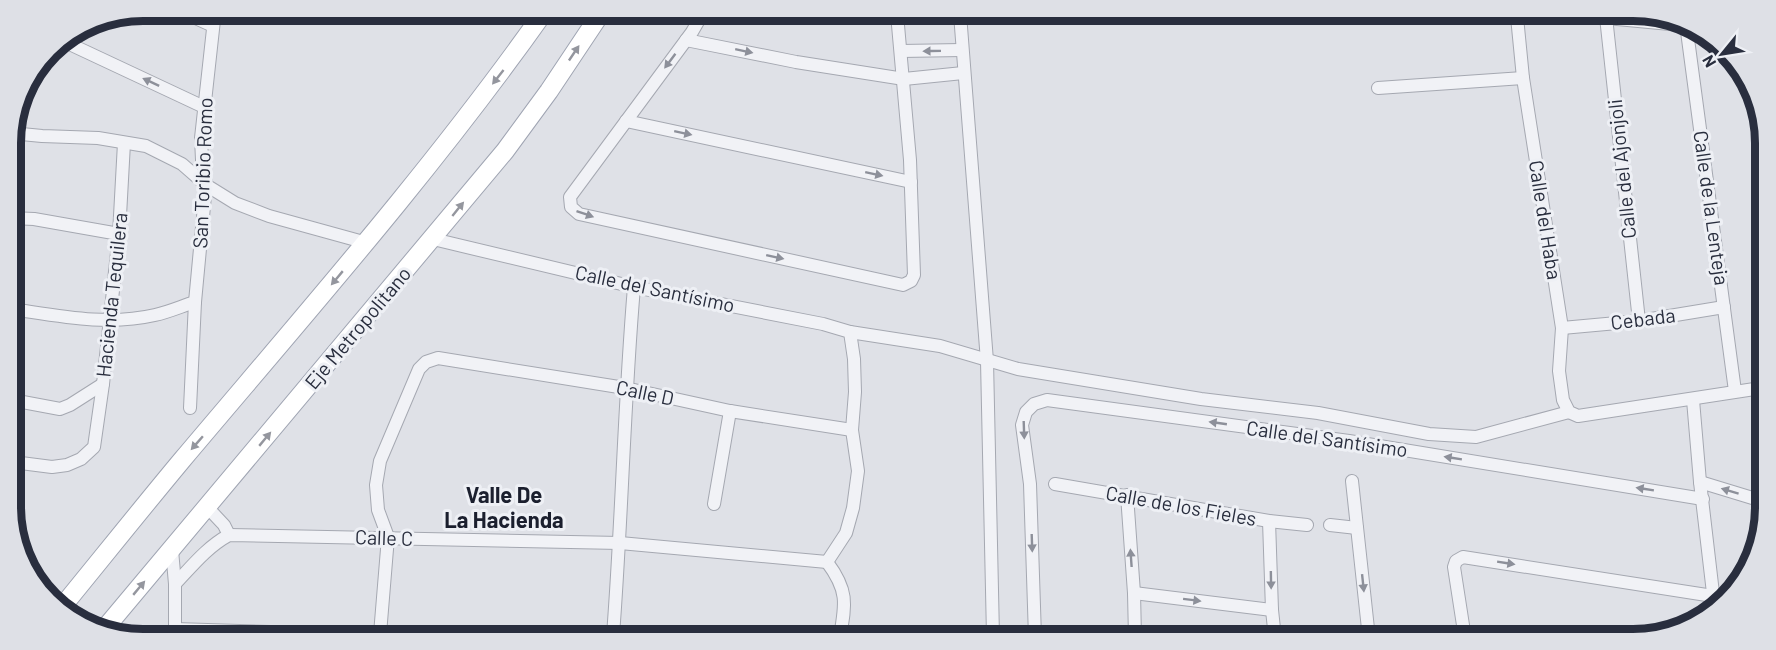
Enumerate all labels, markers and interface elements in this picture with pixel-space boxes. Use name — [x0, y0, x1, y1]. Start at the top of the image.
north arrow — [1692, 24, 1752, 84]
one-way arrow — [568, 45, 580, 61]
one-way arrow — [922, 46, 941, 55]
one-way arrow — [734, 47, 753, 57]
text: N — [1698, 52, 1719, 71]
one-way arrow — [664, 53, 676, 69]
one-way arrow — [492, 69, 504, 84]
one-way arrow — [142, 77, 159, 86]
street label: San Toribio Romo — [187, 97, 217, 249]
street label: Calle del Ajonjoli — [1602, 98, 1640, 240]
one-way arrow — [674, 129, 693, 138]
street label: Calle de la Lenteja — [1689, 129, 1735, 287]
street label: Calle del Haba — [1525, 158, 1567, 281]
one-way arrow — [865, 170, 884, 179]
one-way arrow — [451, 201, 464, 217]
one-way arrow — [576, 210, 594, 220]
street label: Hacienda Tequilera — [90, 211, 132, 378]
one-way arrow — [766, 253, 785, 262]
street label: Calle del Santísimo — [573, 259, 737, 317]
street label: Eje Metropolitano — [299, 261, 415, 393]
one-way arrow — [331, 270, 344, 285]
street label: Cebada — [1609, 302, 1677, 334]
street label: Calle D — [614, 374, 676, 410]
street label: Calle del Santísimo — [1245, 415, 1409, 461]
one-way arrow — [1209, 419, 1228, 428]
one-way arrow — [1019, 421, 1029, 440]
one-way arrow — [258, 432, 271, 447]
one-way arrow — [191, 435, 204, 450]
one-way arrow — [1443, 453, 1462, 462]
street label: Calle de los Fieles — [1104, 480, 1258, 530]
district label: Valle De La Hacienda — [444, 481, 564, 532]
one-way arrow — [1636, 485, 1655, 494]
one-way arrow — [1721, 486, 1739, 495]
street label: Calle C — [355, 524, 414, 550]
one-way arrow — [1027, 533, 1037, 552]
one-way arrow — [1127, 548, 1136, 567]
one-way arrow — [1496, 559, 1515, 568]
one-way arrow — [1266, 570, 1276, 589]
one-way arrow — [1358, 574, 1368, 593]
one-way arrow — [132, 581, 145, 596]
one-way arrow — [1183, 595, 1202, 605]

